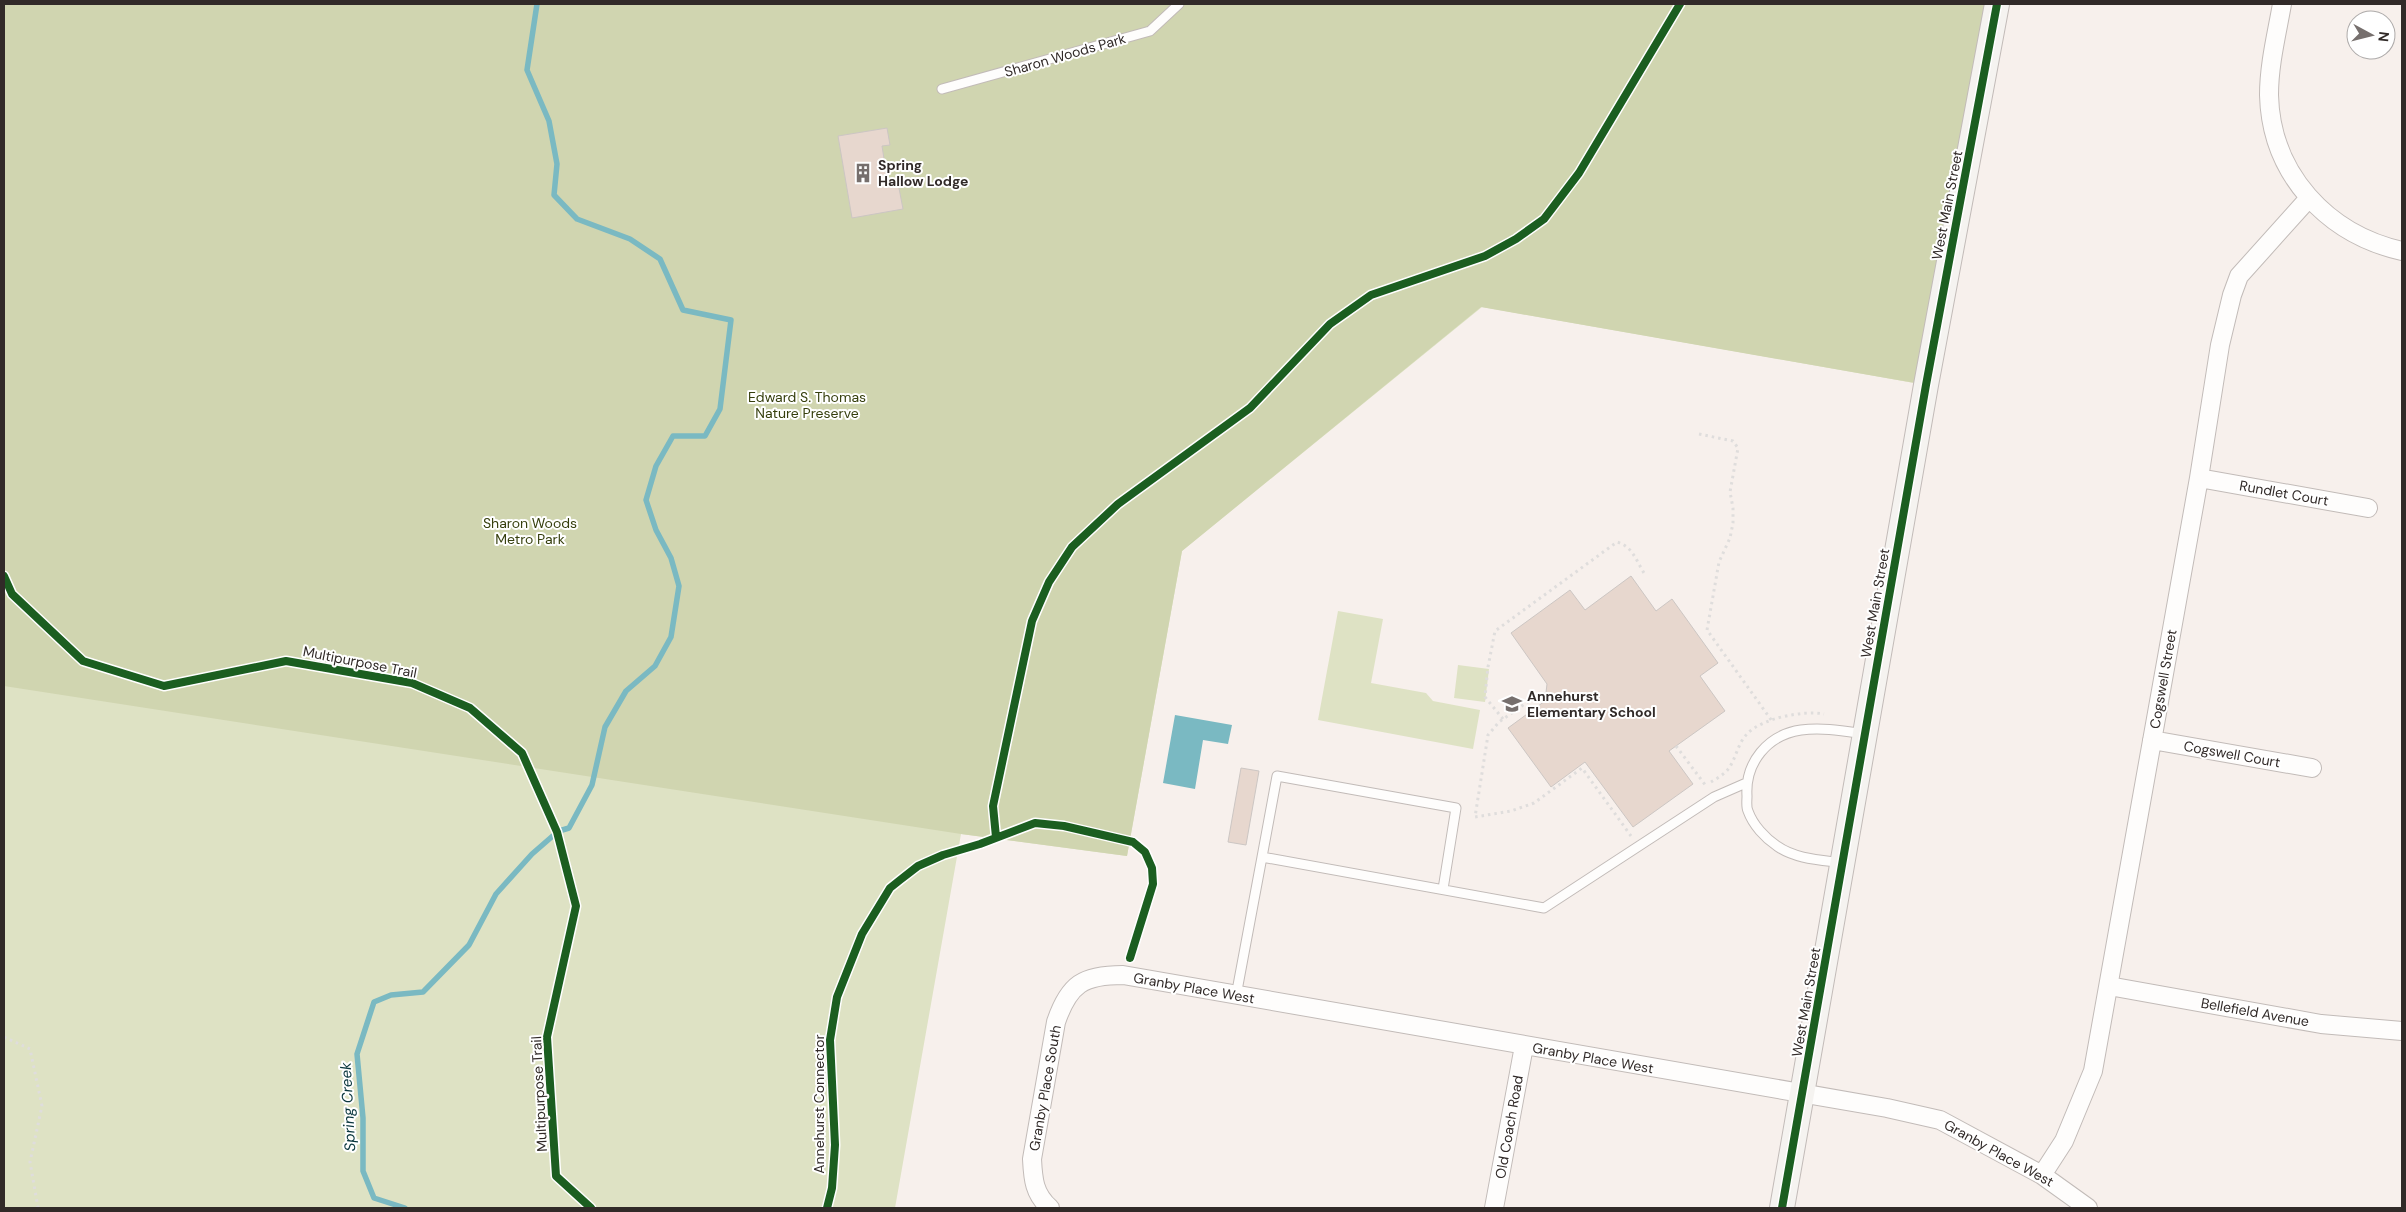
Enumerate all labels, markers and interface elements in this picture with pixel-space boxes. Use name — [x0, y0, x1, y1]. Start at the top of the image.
north arrow — [2346, 10, 2396, 60]
street label: Sharon Woods Park — [1002, 29, 1128, 81]
text: N — [2374, 30, 2393, 43]
street label: West Main Street — [1928, 149, 1966, 261]
place label: Spring Hallow Lodge — [878, 156, 968, 190]
building icon: Spring Hallow Lodge — [852, 162, 874, 184]
park label: Edward S. Thomas Nature Preserve — [748, 388, 866, 422]
street label: Rundlet Court — [2238, 476, 2330, 510]
park label: Sharon Woods Metro Park — [483, 514, 577, 548]
street label: West Main Street — [1857, 547, 1893, 659]
street label: Cogswell Street — [2145, 628, 2181, 730]
street label: Multipurpose Trail — [301, 642, 419, 682]
place label: Annehurst Elementary School — [1527, 687, 1656, 721]
school or university icon: Annehurst Elementary School — [1501, 693, 1523, 715]
street label: Cogswell Court — [2182, 737, 2282, 771]
street label: West Main Street — [1788, 946, 1824, 1058]
street label: Granby Place West — [1132, 968, 1256, 1008]
street label: Bellefield Avenue — [2199, 994, 2311, 1030]
street label: Granby Place South — [1025, 1024, 1065, 1152]
street label: Annehurst Connector — [810, 1034, 828, 1174]
street label: Multipurpose Trail — [527, 1036, 551, 1152]
street label: Granby Place West — [1531, 1038, 1655, 1078]
water label: Spring Creek — [336, 1062, 360, 1152]
street label: Old Coach Road — [1491, 1074, 1527, 1180]
street label: Granby Place West — [1941, 1115, 2057, 1191]

